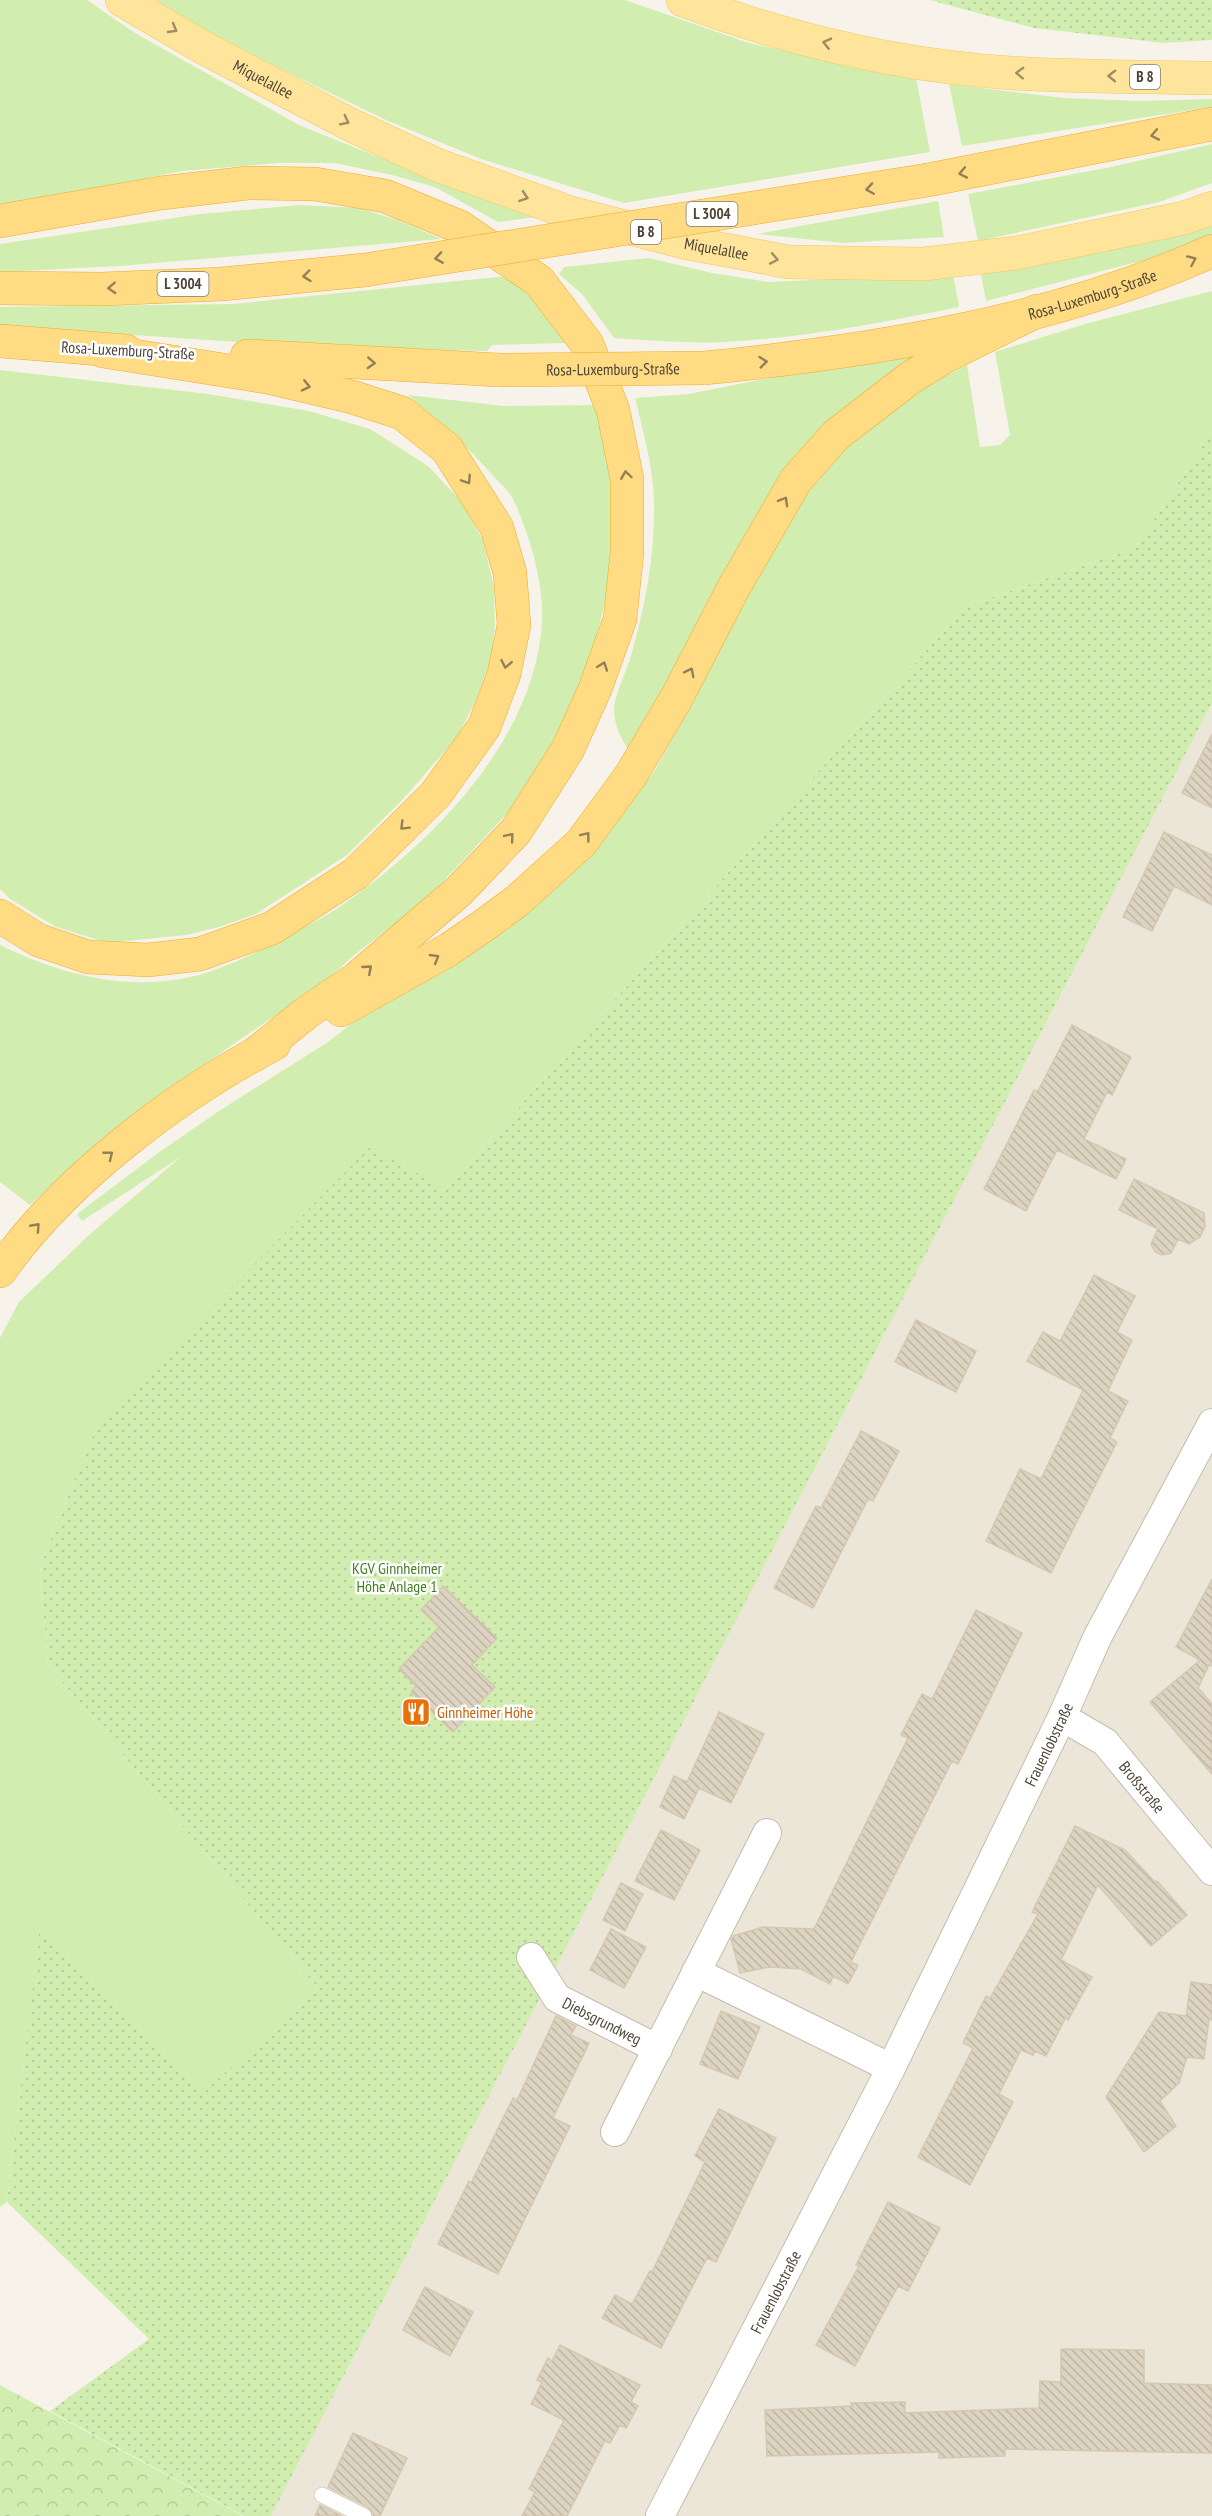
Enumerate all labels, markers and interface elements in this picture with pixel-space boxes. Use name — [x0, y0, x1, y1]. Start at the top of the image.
one-way arrow — [166, 22, 177, 34]
one-way arrow — [822, 38, 832, 51]
street label: Miquelallee — [230, 55, 297, 103]
road number: B 8 — [1130, 65, 1160, 89]
one-way arrow — [1015, 67, 1024, 80]
one-way arrow — [1107, 70, 1116, 82]
one-way arrow — [338, 114, 349, 126]
one-way arrow — [1150, 128, 1160, 141]
one-way arrow — [959, 166, 969, 179]
one-way arrow — [865, 182, 875, 195]
one-way arrow — [518, 190, 529, 203]
road number: L 3004 — [686, 202, 738, 226]
road number: B 8 — [631, 220, 661, 244]
street label: Miquelallee — [683, 233, 750, 264]
one-way arrow — [434, 252, 443, 264]
one-way arrow — [769, 252, 779, 265]
one-way arrow — [1185, 255, 1196, 267]
street label: Rosa-Luxemburg-Straße — [1026, 265, 1159, 324]
one-way arrow — [302, 269, 311, 282]
road number: L 3004 — [158, 272, 208, 296]
one-way arrow — [108, 282, 117, 295]
street label: Rosa-Luxemburg-Straße — [61, 337, 195, 363]
one-way arrow — [367, 356, 376, 369]
one-way arrow — [758, 356, 767, 369]
street label: Rosa-Luxemburg-Straße — [546, 358, 680, 380]
one-way arrow — [300, 378, 310, 391]
one-way arrow — [620, 470, 632, 480]
one-way arrow — [460, 473, 471, 484]
one-way arrow — [777, 497, 789, 507]
one-way arrow — [500, 658, 513, 668]
one-way arrow — [595, 662, 608, 672]
one-way arrow — [683, 667, 695, 678]
one-way arrow — [400, 819, 410, 830]
one-way arrow — [578, 832, 589, 843]
one-way arrow — [503, 833, 514, 844]
one-way arrow — [429, 954, 439, 965]
one-way arrow — [361, 966, 372, 977]
one-way arrow — [102, 1152, 113, 1163]
one-way arrow — [29, 1223, 40, 1233]
park label: KGV Ginnheimer Höhe Anlage 1 — [352, 1558, 443, 1596]
restaurant icon: Ginnheimer Höhe — [400, 1696, 432, 1728]
street label: Frauenlobstraße — [1020, 1699, 1077, 1790]
place label: Ginnheimer Höhe — [437, 1702, 533, 1722]
street label: Broßstraße — [1115, 1757, 1170, 1817]
street label: Diebsgrundweg — [559, 1992, 645, 2049]
street label: Frauenlobstraße — [746, 2247, 805, 2337]

